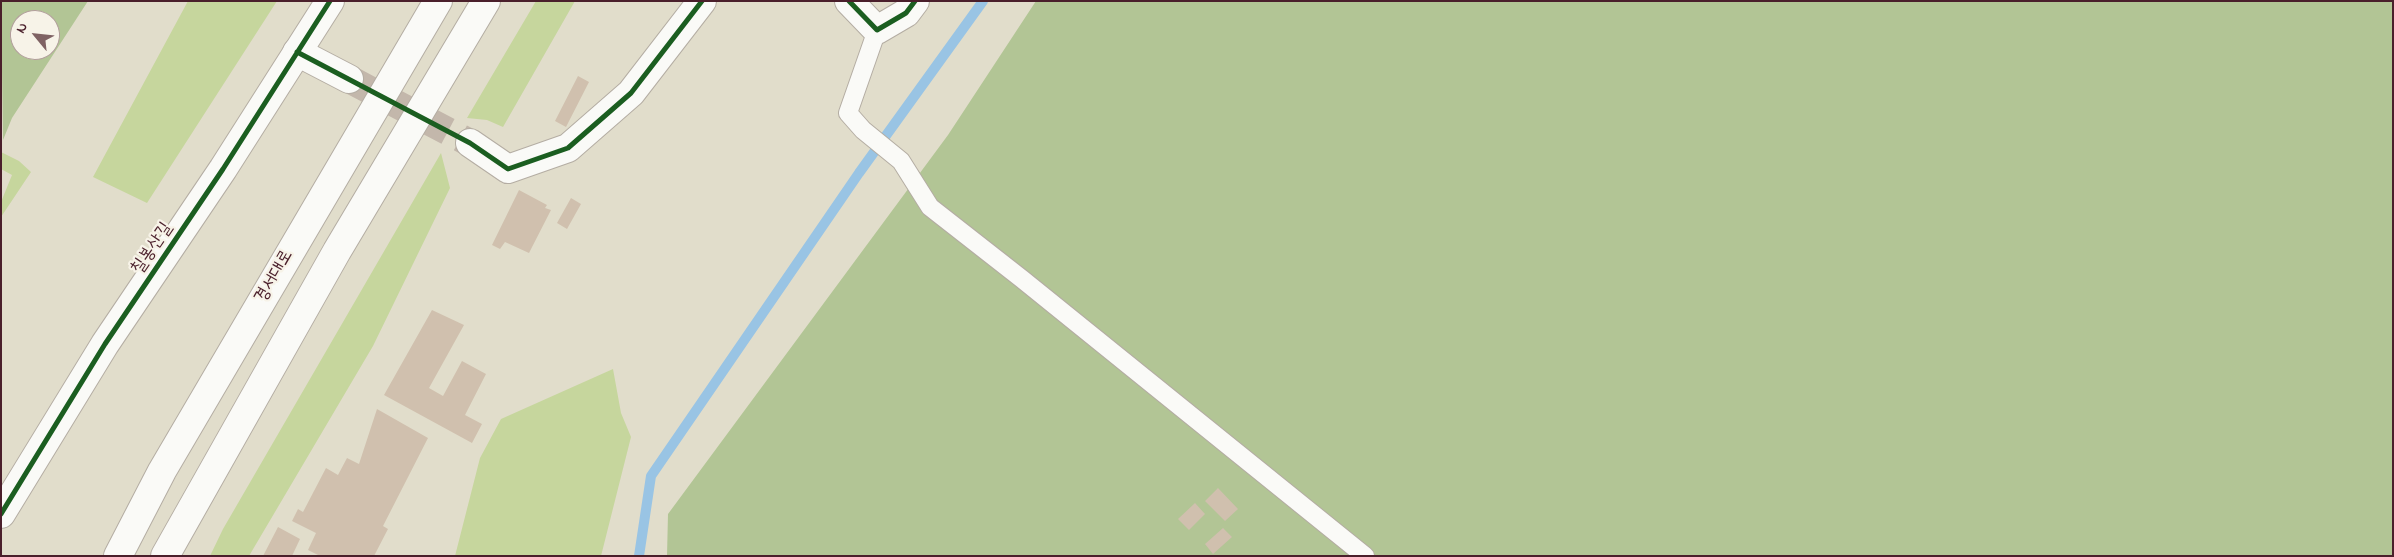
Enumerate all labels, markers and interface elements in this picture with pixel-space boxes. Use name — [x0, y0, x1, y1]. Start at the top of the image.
north arrow — [10, 10, 60, 60]
text: N — [11, 19, 34, 37]
street label: 칠봉산길 — [128, 219, 178, 279]
street label: 경서대로 — [251, 247, 299, 307]

